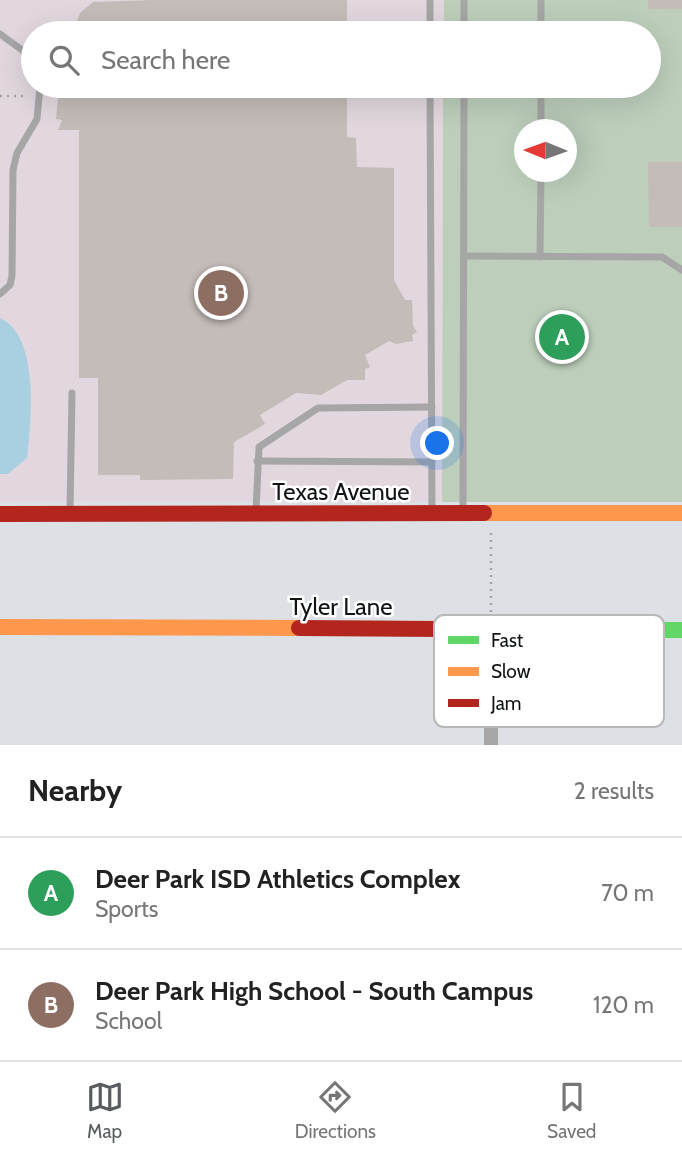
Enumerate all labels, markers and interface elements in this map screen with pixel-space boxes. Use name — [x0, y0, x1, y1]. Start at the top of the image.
search box — [21, 21, 661, 98]
icon: search — [45, 41, 83, 79]
text: Search here — [101, 44, 230, 76]
north arrow — [514, 119, 577, 182]
pin: B — [198, 267, 244, 319]
pin: A — [539, 311, 585, 363]
your location — [420, 426, 454, 460]
street label: Texas Avenue — [272, 477, 410, 506]
street label: Tyler Lane — [290, 592, 392, 621]
legend — [434, 615, 664, 727]
text: Fast — [491, 629, 524, 652]
text: Slow — [491, 660, 531, 683]
text: Jam — [490, 692, 521, 715]
text: Nearby — [28, 772, 122, 809]
text: 2 results — [574, 777, 654, 805]
text: Deer Park ISD Athletics Complex — [95, 863, 460, 895]
text: A — [44, 879, 58, 907]
text: 70 m — [601, 879, 654, 907]
text: Sports — [95, 895, 158, 923]
text: Deer Park High School - South Campus — [95, 975, 533, 1007]
text: B — [44, 991, 58, 1019]
text: 120 m — [593, 991, 654, 1019]
text: School — [95, 1007, 162, 1035]
tab: Map — [86, 1078, 124, 1143]
tab: Directions — [295, 1078, 376, 1143]
tab: Saved — [547, 1078, 596, 1143]

